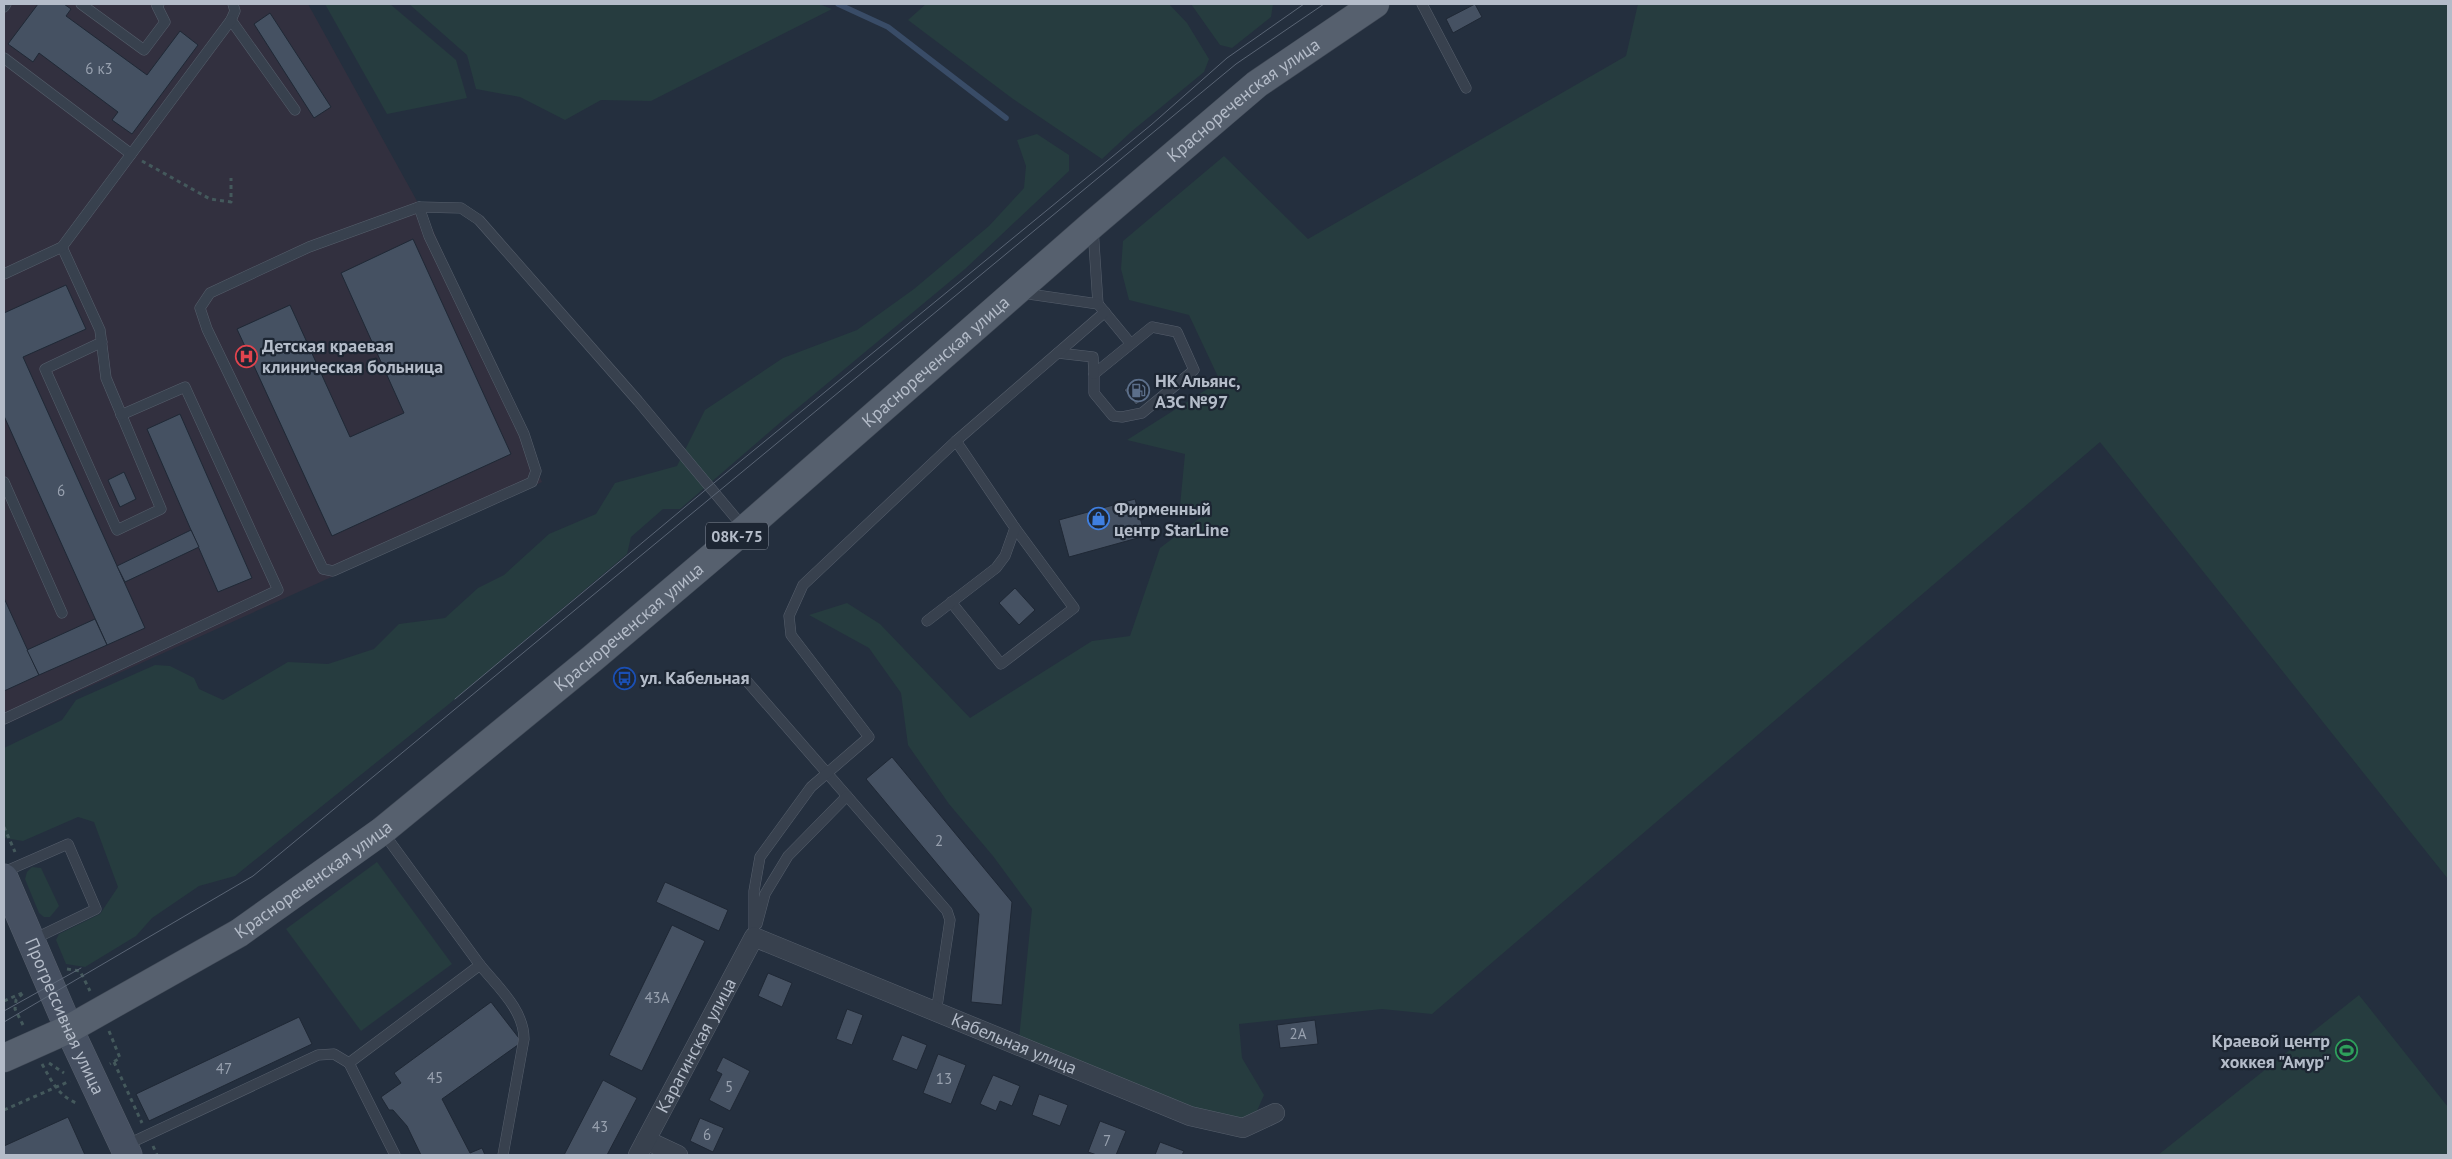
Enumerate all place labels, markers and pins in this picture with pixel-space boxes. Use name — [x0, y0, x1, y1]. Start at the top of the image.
place label: Детская краевая клиническая больница — [262, 334, 443, 378]
hospital icon: Детская краевая клиническая больница — [234, 344, 258, 368]
place label: НК Альянс, АЗС №97 — [1155, 369, 1241, 413]
fuel station icon: НК Альянс, АЗС №97 — [1127, 379, 1151, 403]
place label: Фирменный центр StarLine — [1114, 497, 1229, 541]
shop icon: Фирменный центр StarLine — [1086, 507, 1110, 531]
bus stop icon: ул. Кабельная — [612, 666, 636, 690]
place label: ул. Кабельная — [639, 666, 750, 689]
place label: Краевой центр хоккея "Амур" — [2212, 1029, 2330, 1073]
sports icon: Краевой центр хоккея "Амур" — [2334, 1039, 2358, 1063]

